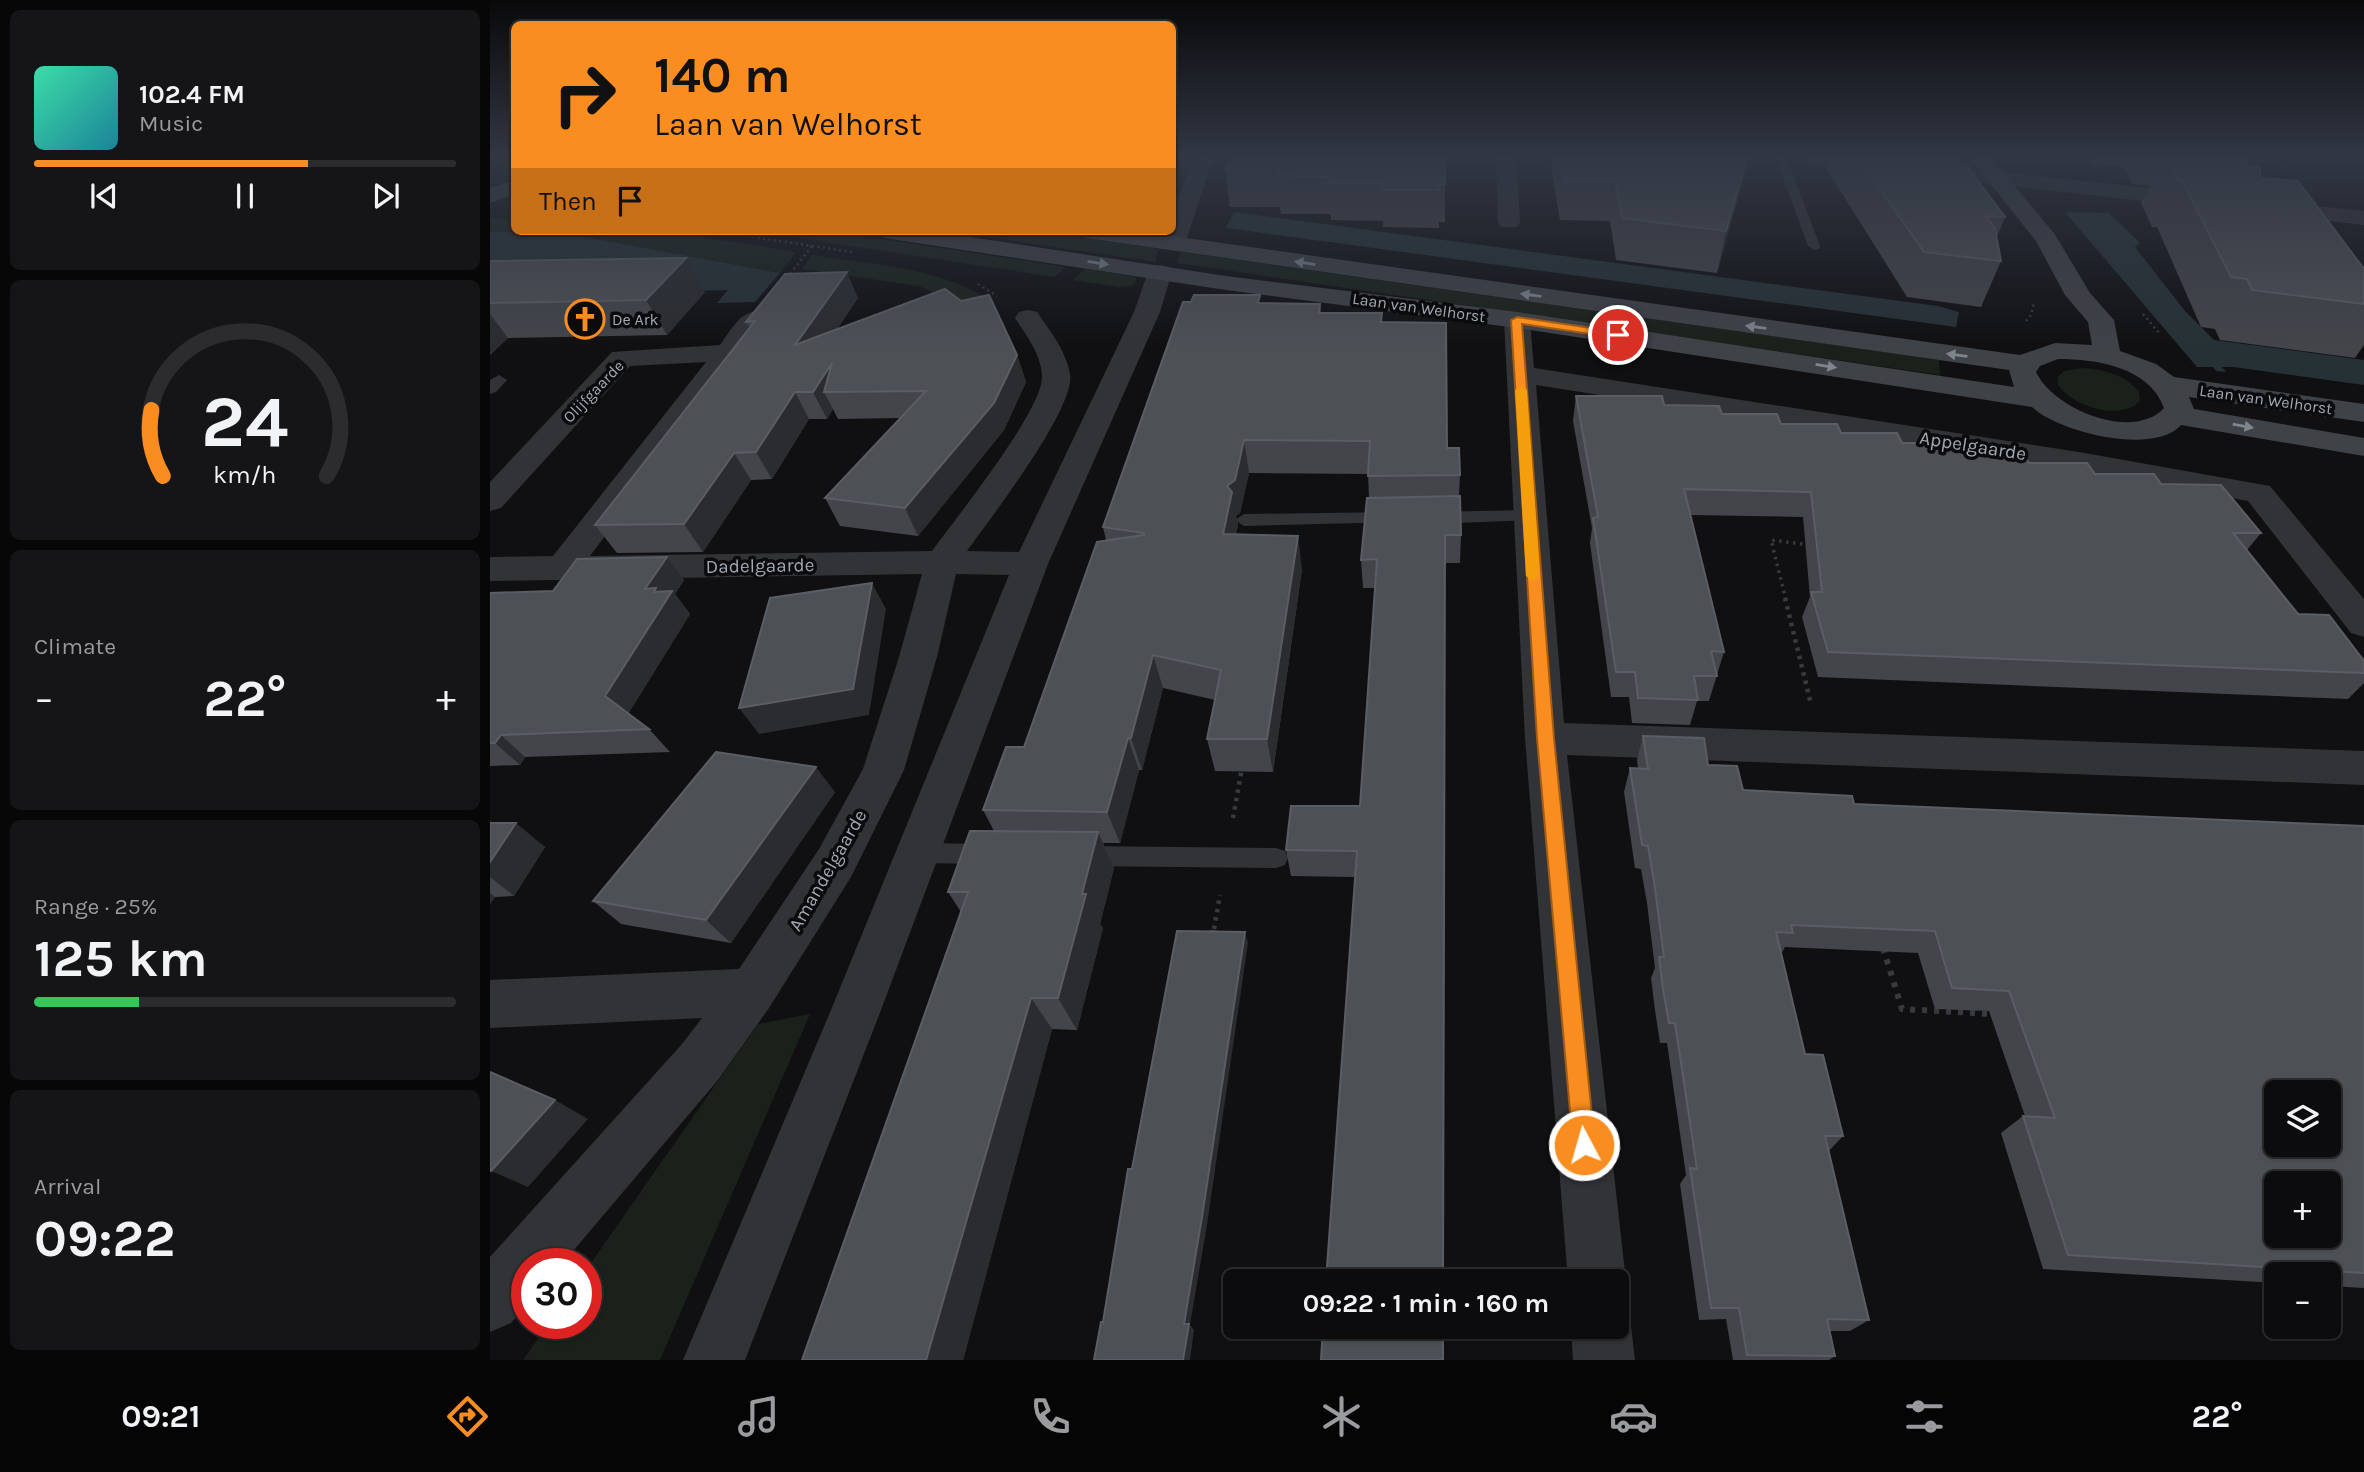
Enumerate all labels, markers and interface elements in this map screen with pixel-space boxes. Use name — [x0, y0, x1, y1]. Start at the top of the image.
text: 140 m — [654, 47, 791, 104]
icon: right — [539, 49, 630, 140]
text: 102.4 FM — [139, 79, 245, 110]
text: Laan van Welhorst — [654, 106, 922, 143]
text: Music — [139, 110, 203, 137]
icon: previous — [85, 177, 123, 215]
icon: pause — [226, 177, 264, 215]
icon: next — [367, 177, 405, 215]
icon: arrive — [611, 182, 649, 220]
text: Then — [539, 186, 597, 217]
one-way arrow — [1087, 258, 1109, 269]
one-way arrow — [1294, 258, 1316, 269]
street label: Laan van Welhorst — [1351, 289, 1487, 326]
one-way arrow — [1519, 289, 1541, 300]
church icon: De Ark — [564, 298, 606, 340]
pin — [1588, 305, 1648, 365]
place label: De Ark — [612, 310, 659, 329]
icon: arrive — [1599, 316, 1637, 354]
one-way arrow — [1745, 322, 1767, 333]
one-way arrow — [1946, 350, 1968, 361]
street label: Olijfgaarde — [559, 356, 628, 427]
one-way arrow — [1816, 361, 1838, 372]
text: 24 — [201, 379, 289, 464]
street label: Laan van Welhorst — [2198, 381, 2334, 418]
one-way arrow — [2233, 421, 2255, 432]
street label: Appelgaarde — [1918, 427, 2028, 465]
text: km/h — [213, 460, 277, 489]
street label: Dadelgaarde — [705, 554, 815, 578]
text: Climate — [34, 633, 116, 660]
text: 22° — [203, 668, 287, 729]
text: − — [34, 676, 54, 721]
text: + — [436, 676, 456, 721]
street label: Amandelgaarde — [784, 806, 872, 935]
text: Range · 25% — [34, 893, 157, 920]
text: 125 km — [34, 928, 208, 989]
map controls — [2264, 1080, 2341, 1339]
button: layers — [2264, 1080, 2341, 1157]
position arrow — [1547, 1108, 1621, 1182]
button: + — [2264, 1171, 2341, 1248]
text: Arrival — [34, 1173, 101, 1200]
text: 09:22 — [34, 1208, 176, 1269]
speed limit sign: 30 — [511, 1248, 602, 1339]
button: − — [2264, 1262, 2341, 1339]
text: 09:22 · 1 min · 160 m — [1303, 1288, 1549, 1319]
icon: directions — [443, 1392, 492, 1441]
icon: music — [734, 1392, 783, 1441]
icon: phone — [1026, 1392, 1075, 1441]
icon: climate — [1317, 1392, 1366, 1441]
icon: car — [1609, 1392, 1658, 1441]
icon: filters — [1900, 1392, 1949, 1441]
text: 09:21 — [121, 1398, 200, 1435]
text: 22° — [2192, 1398, 2243, 1435]

